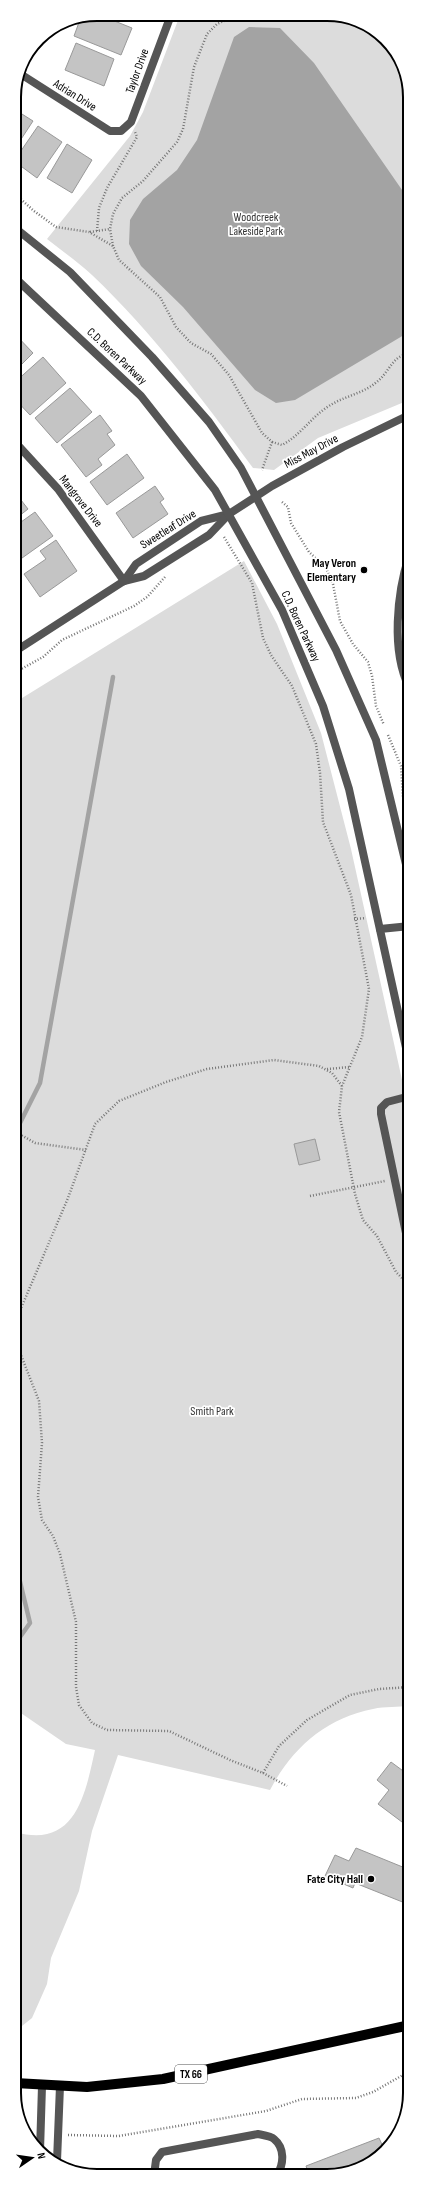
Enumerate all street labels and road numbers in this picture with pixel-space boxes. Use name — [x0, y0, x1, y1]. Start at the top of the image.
street label: Taylor Drive — [122, 46, 153, 96]
street label: Adrian Drive — [49, 76, 99, 115]
street label: C.D. Boren Parkway — [84, 325, 150, 388]
street label: Miss May Drive — [282, 431, 341, 472]
street label: Mangrove Drive — [56, 472, 106, 531]
street label: Sweetleaf Drive — [138, 506, 199, 553]
street label: C.D. Boren Parkway — [278, 588, 324, 664]
road number: TX 66 — [175, 2065, 207, 2083]

